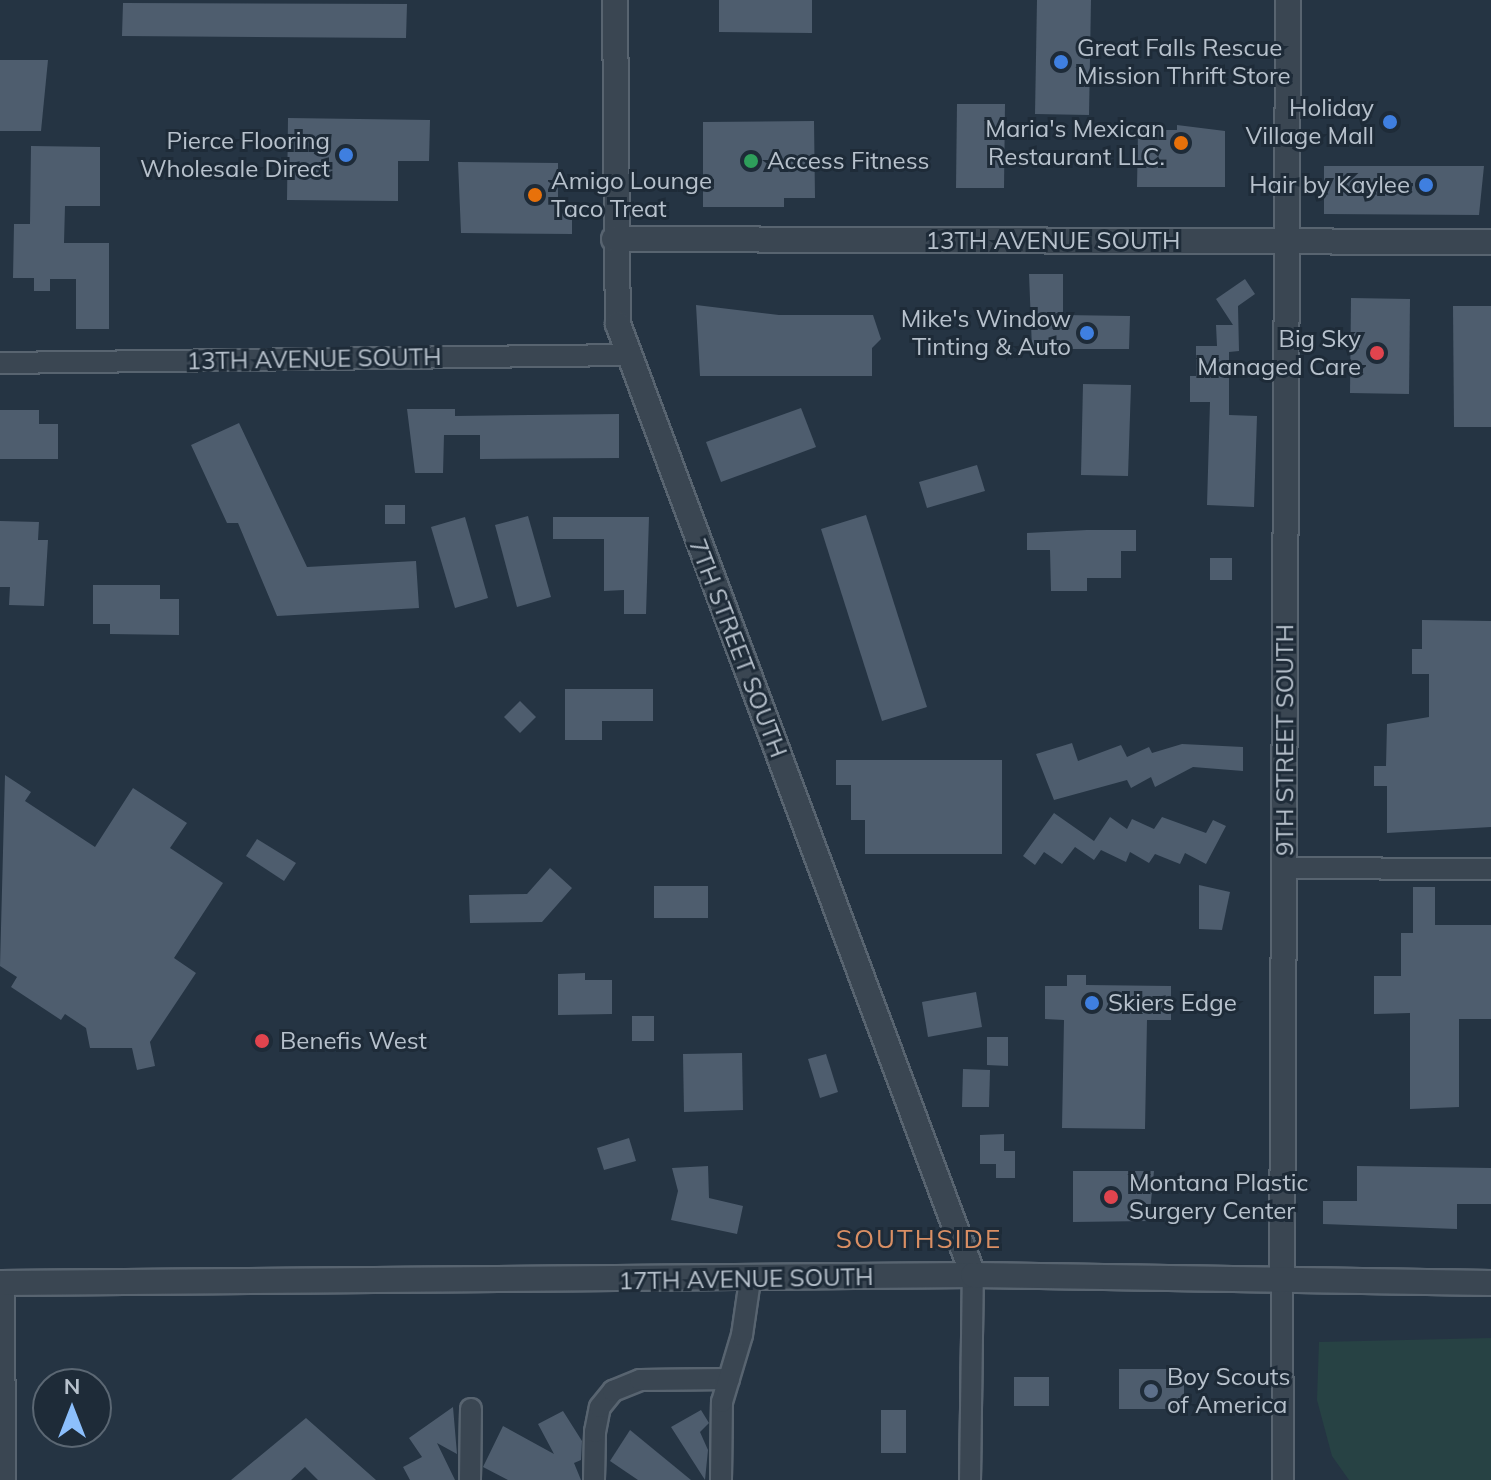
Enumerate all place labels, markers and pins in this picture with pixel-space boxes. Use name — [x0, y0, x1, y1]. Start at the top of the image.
place label: Great Falls Rescue Mission Thrift Store — [1077, 34, 1291, 90]
marker: Great Falls Rescue Mission Thrift Store — [1052, 53, 1070, 71]
place label: Holiday Village Mall — [1246, 94, 1374, 150]
marker: Holiday Village Mall — [1381, 113, 1399, 131]
place label: Maria's Mexican Restaurant LLC. — [985, 115, 1165, 171]
place label: Pierce Flooring Wholesale Direct — [140, 127, 330, 183]
marker: Maria's Mexican Restaurant LLC. — [1172, 134, 1190, 152]
marker: Pierce Flooring Wholesale Direct — [337, 146, 355, 164]
place label: Access Fitness — [767, 147, 929, 175]
marker: Access Fitness — [742, 152, 760, 170]
place label: Amigo Lounge Taco Treat — [551, 167, 712, 223]
place label: Hair by Kaylee — [1249, 171, 1410, 199]
marker: Hair by Kaylee — [1417, 176, 1435, 194]
marker: Amigo Lounge Taco Treat — [526, 186, 544, 204]
place label: Mike's Window Tinting & Auto — [901, 305, 1071, 361]
marker: Mike's Window Tinting & Auto — [1078, 324, 1096, 342]
place label: Big Sky Managed Care — [1197, 325, 1361, 381]
marker: Big Sky Managed Care — [1368, 344, 1386, 362]
place label: Skiers Edge — [1108, 989, 1237, 1017]
marker: Skiers Edge — [1083, 994, 1101, 1012]
place label: Benefis West — [280, 1027, 427, 1055]
marker: Benefis West — [251, 1030, 273, 1052]
place label: Montana Plastic Surgery Center — [1129, 1169, 1308, 1225]
marker: Montana Plastic Surgery Center — [1100, 1186, 1122, 1208]
place label: Boy Scouts of America — [1167, 1363, 1290, 1419]
marker: Boy Scouts of America — [1142, 1382, 1160, 1400]

